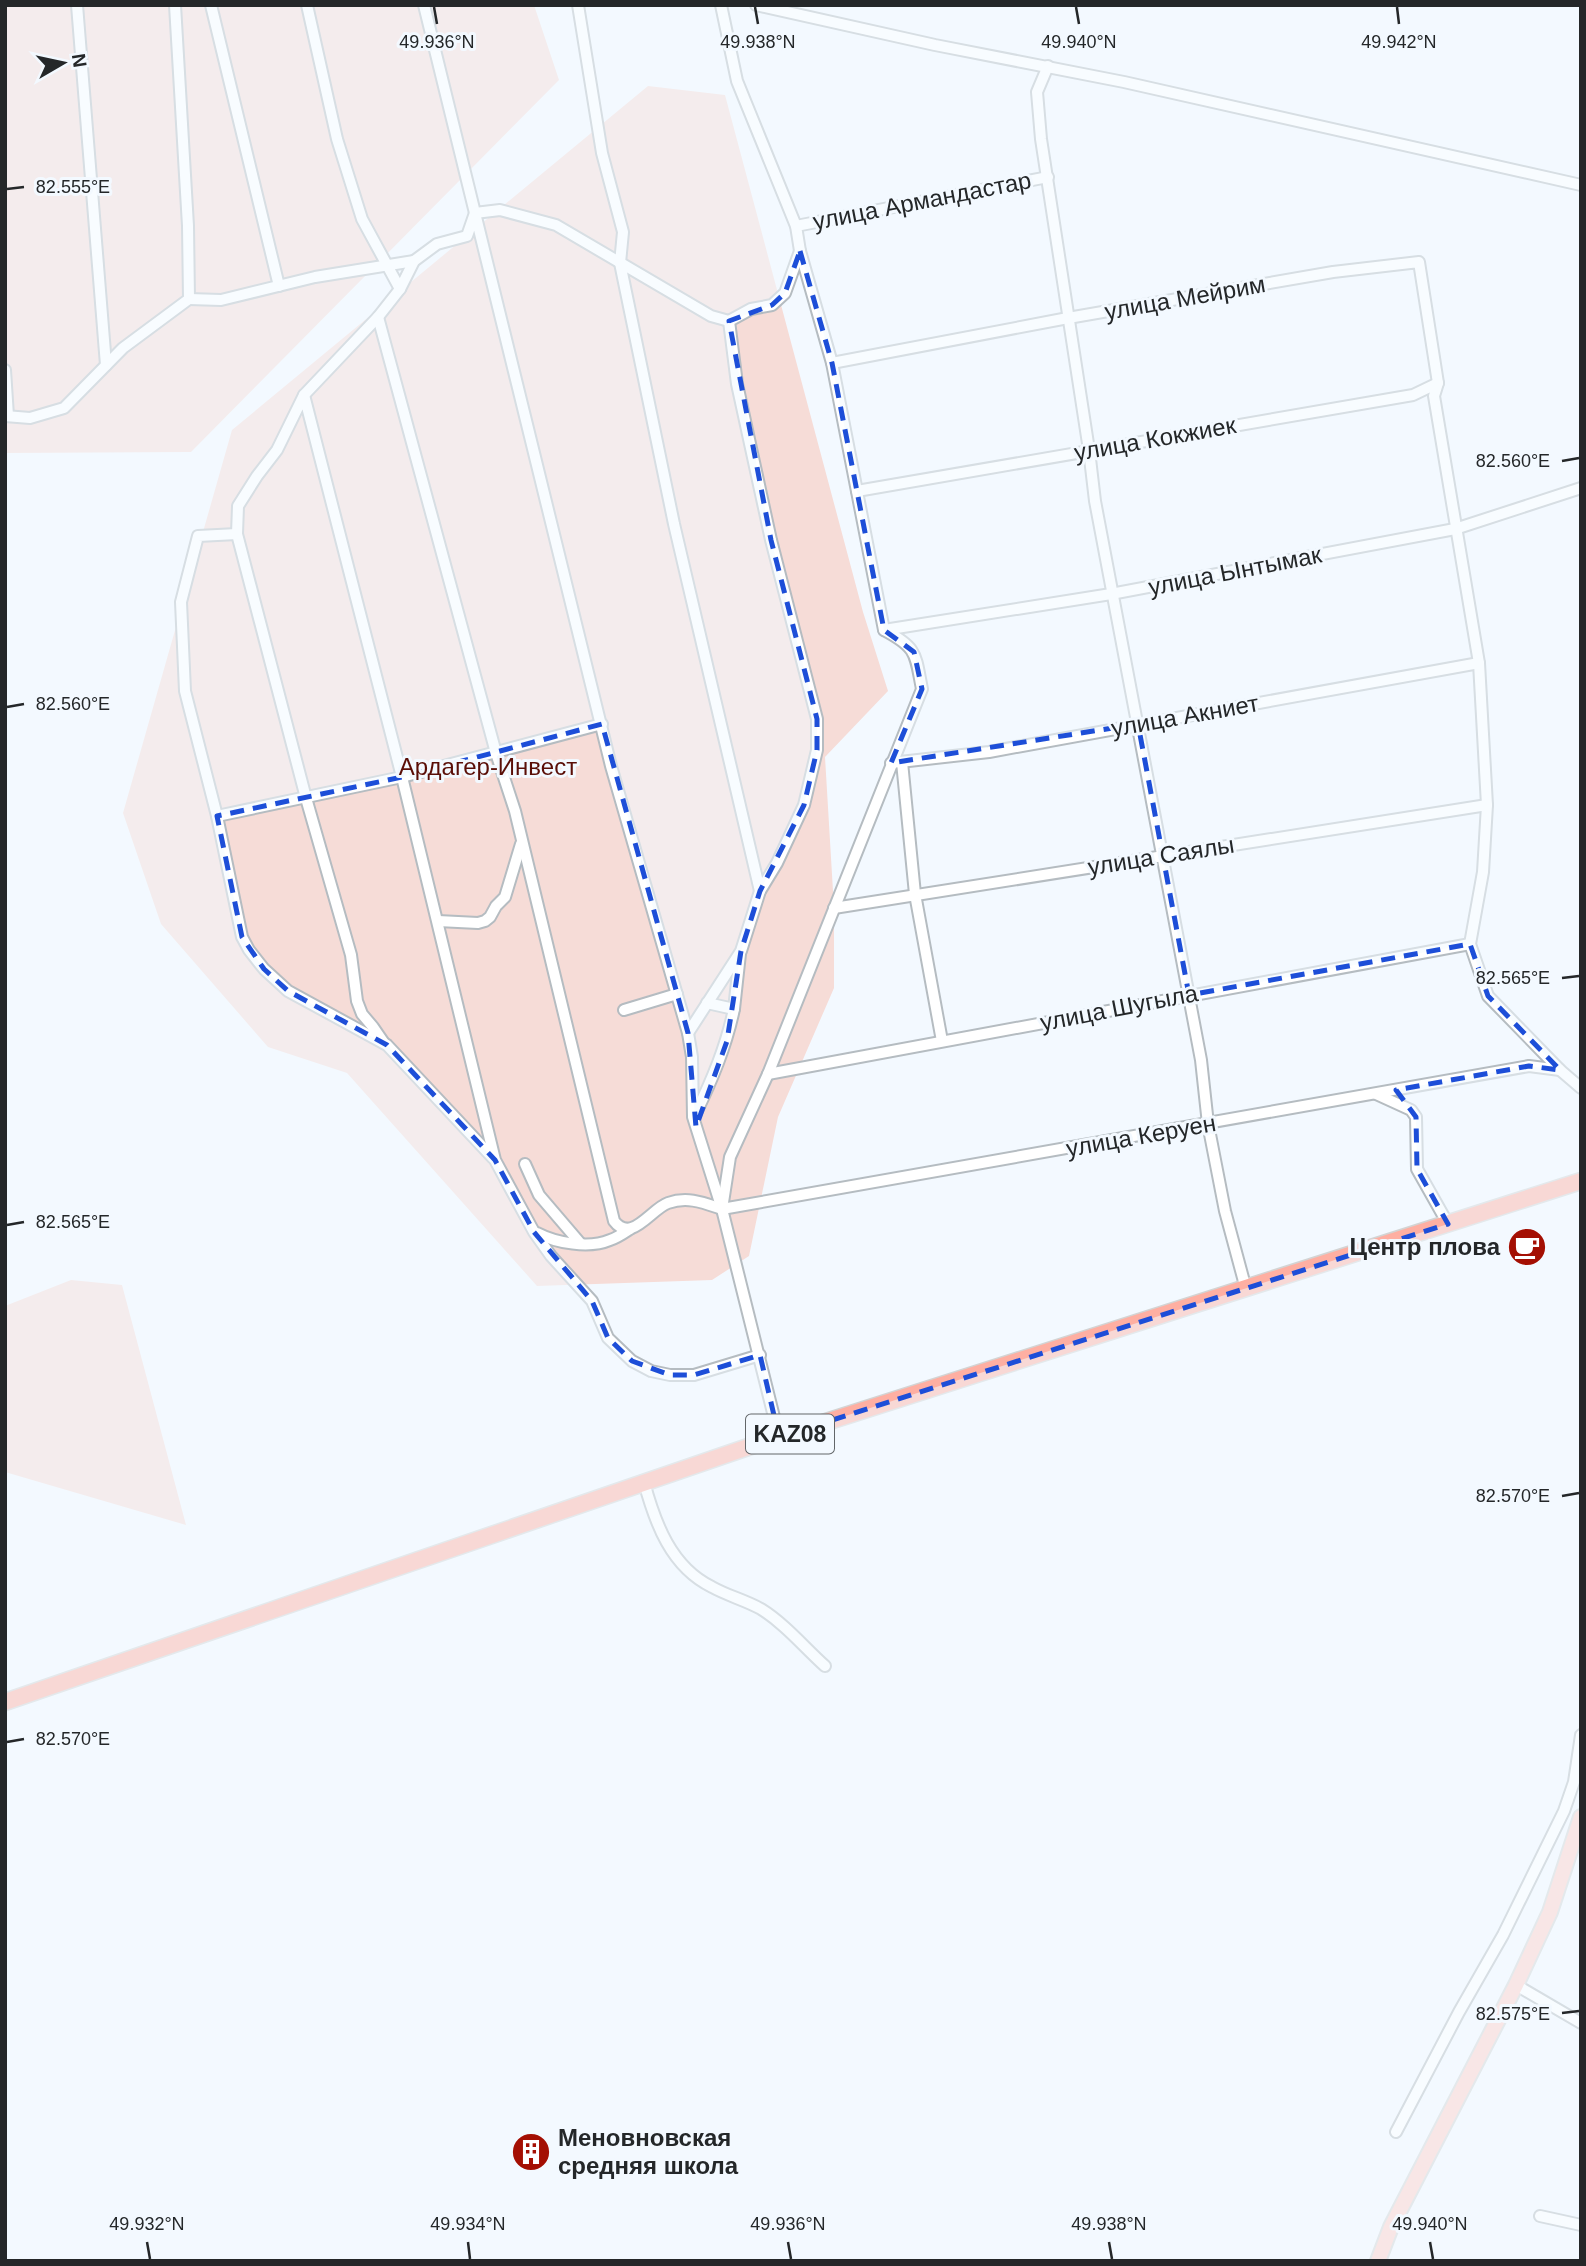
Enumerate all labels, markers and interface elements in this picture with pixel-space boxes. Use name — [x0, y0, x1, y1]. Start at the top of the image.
north arrow — [28, 28, 98, 98]
text: 49.936°N — [399, 32, 475, 52]
text: 49.938°N — [720, 32, 796, 52]
text: 49.940°N — [1041, 32, 1117, 52]
text: 49.942°N — [1361, 32, 1437, 52]
text: N — [68, 52, 91, 69]
street label: улица Армандастар — [810, 166, 1033, 235]
text: 82.555°E — [36, 177, 110, 197]
street label: улица Мейрим — [1102, 270, 1267, 325]
street label: улица Кокжиек — [1072, 411, 1238, 466]
text: 82.560°E — [1476, 451, 1550, 471]
street label: улица Ынтымак — [1146, 540, 1324, 601]
street label: улица Акниет — [1109, 689, 1261, 742]
text: 82.560°E — [36, 694, 110, 714]
park label: Ардагер-Инвест — [399, 753, 577, 780]
street label: улица Саялы — [1086, 831, 1236, 880]
text: 82.565°E — [1476, 968, 1550, 988]
street label: улица Шугыла — [1038, 979, 1201, 1036]
street label: улица Керуен — [1064, 1109, 1218, 1162]
text: 82.565°E — [36, 1212, 110, 1232]
cafe icon: Центр плова — [1506, 1226, 1548, 1268]
place label: Центр плова — [1349, 1233, 1501, 1260]
road number: KAZ08 — [746, 1414, 834, 1454]
text: 82.570°E — [1476, 1486, 1550, 1506]
text: 82.570°E — [36, 1729, 110, 1749]
text: 82.575°E — [1476, 2004, 1550, 2024]
place label: Меновновская средняя школа — [558, 2124, 739, 2179]
building icon: Меновновская средняя школа — [510, 2131, 552, 2173]
text: 49.932°N — [109, 2214, 185, 2234]
text: 49.934°N — [430, 2214, 506, 2234]
text: 49.936°N — [750, 2214, 826, 2234]
text: 49.938°N — [1071, 2214, 1147, 2234]
text: 49.940°N — [1392, 2214, 1468, 2234]

